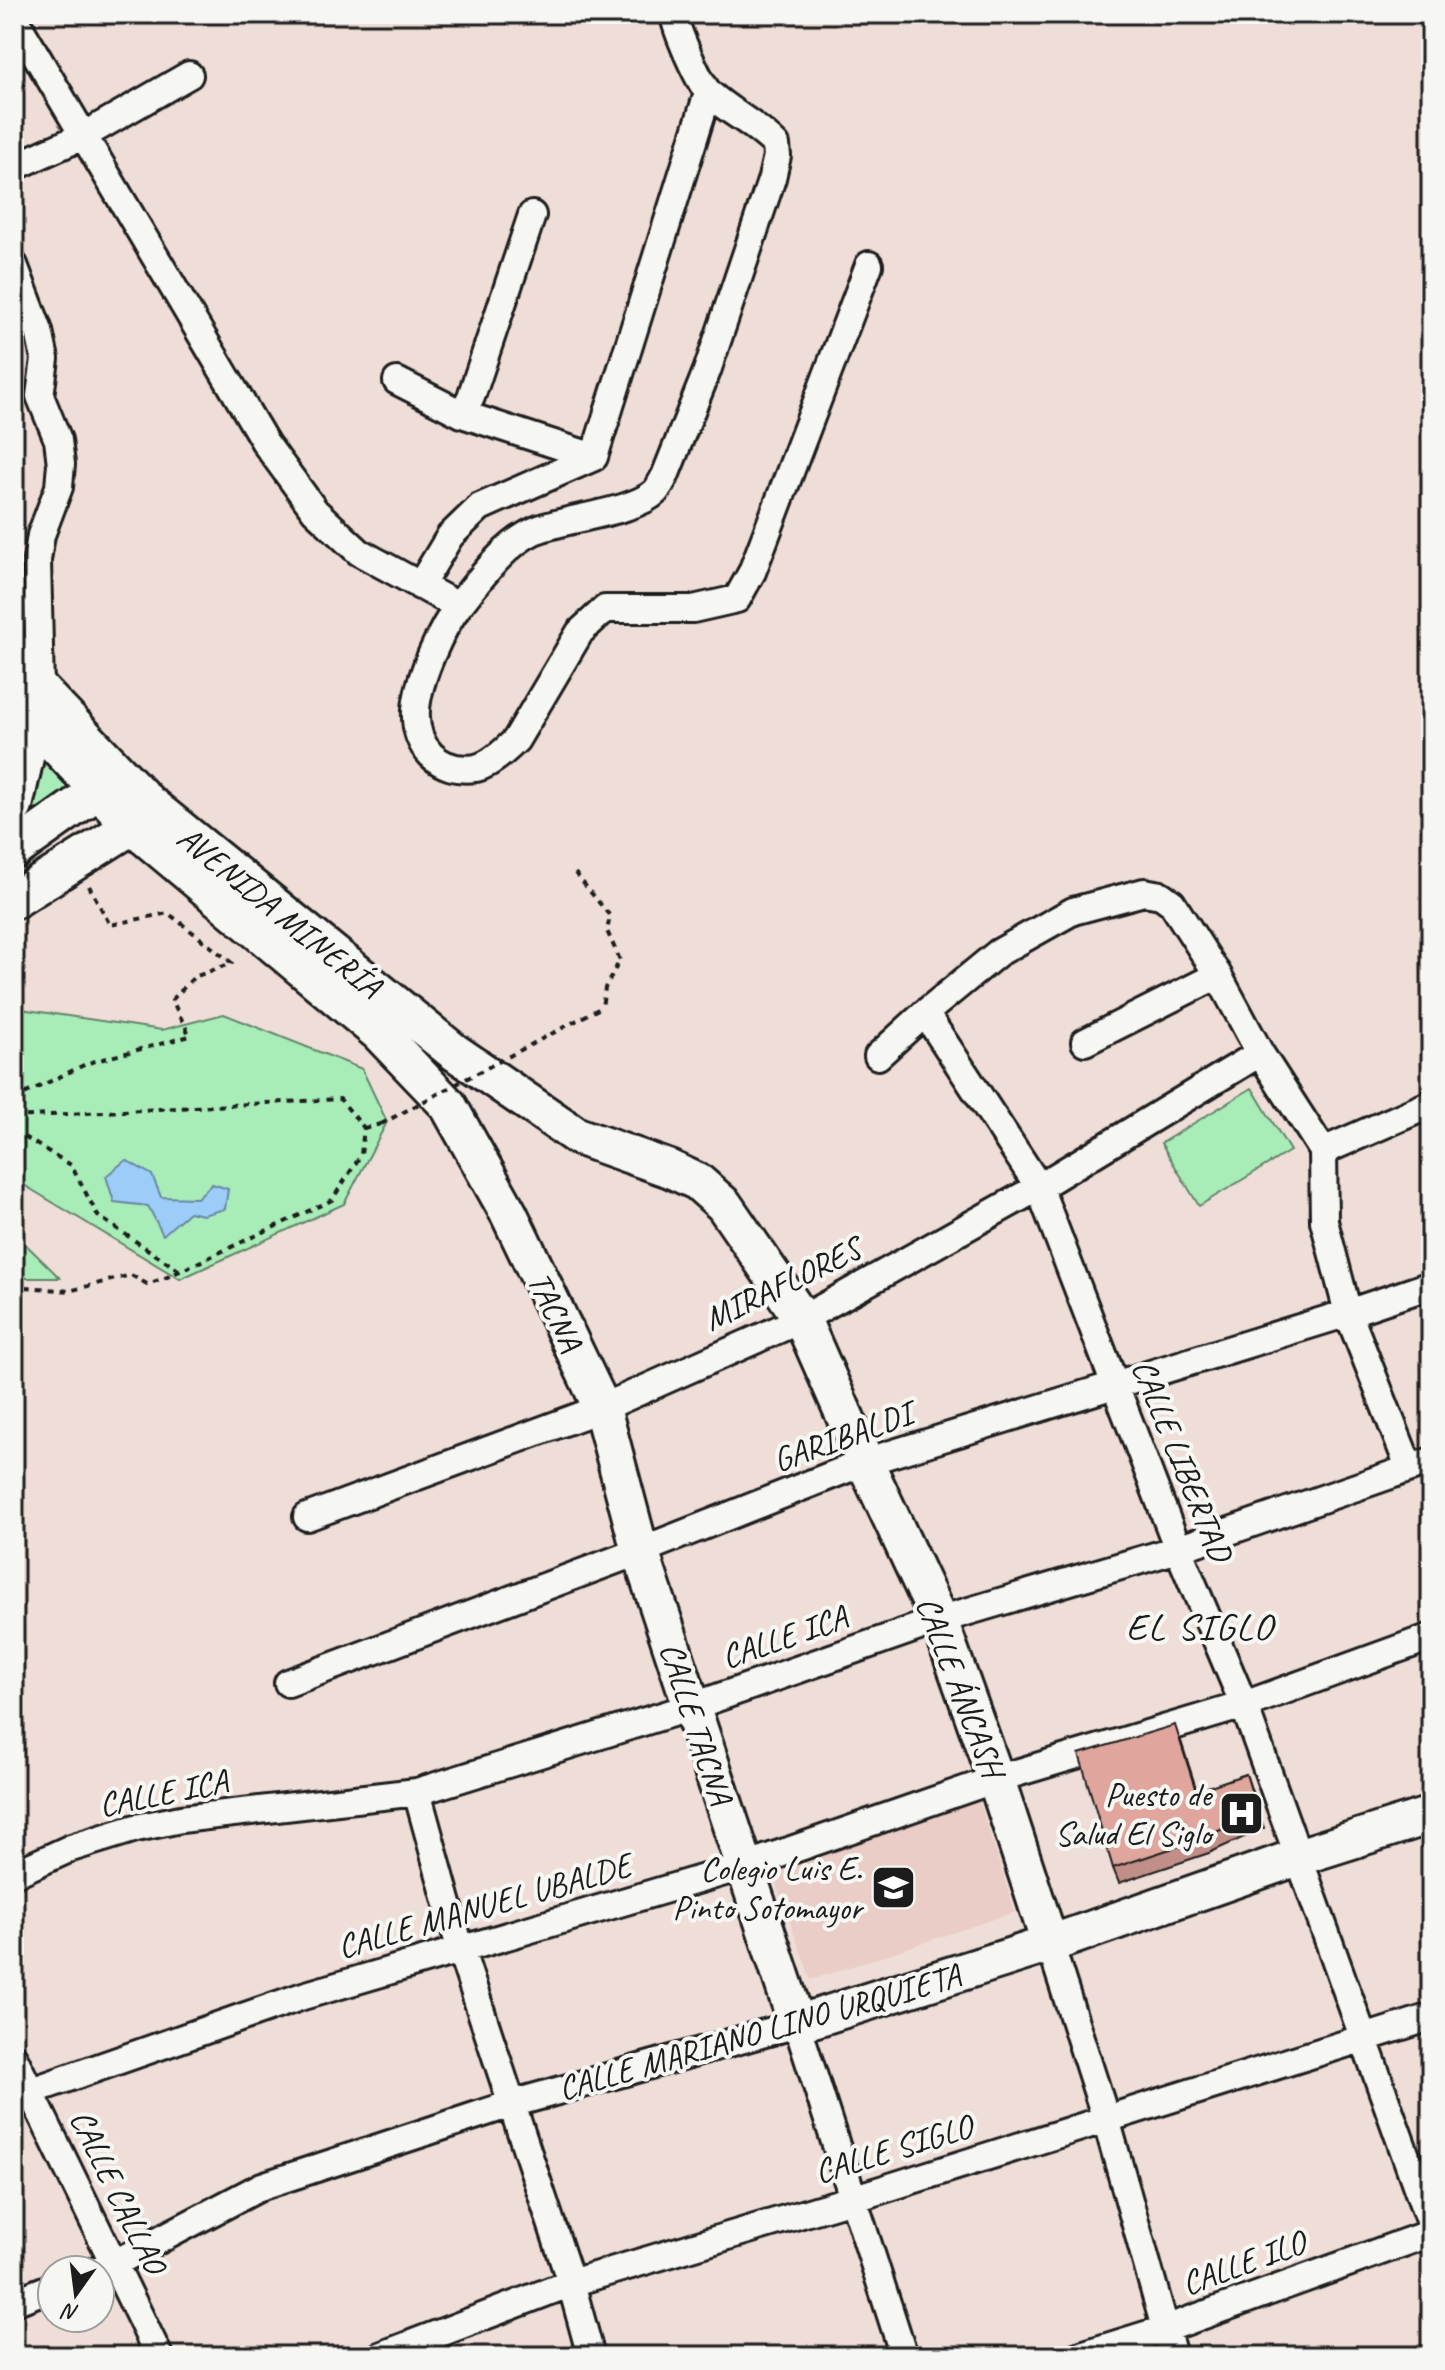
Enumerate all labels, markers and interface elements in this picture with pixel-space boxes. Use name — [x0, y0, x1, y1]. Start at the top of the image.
street label: AVENIDA MINERÍA — [169, 816, 392, 1008]
street label: MIRAFLORES — [696, 1225, 872, 1340]
street label: TACNA — [518, 1265, 593, 1359]
street label: CALLE LIBERTAD — [1122, 1353, 1243, 1570]
street label: GARIBALDI — [767, 1389, 925, 1481]
street label: CALLE ÁNCASH — [907, 1590, 1017, 1788]
street label: CALLE ICA — [716, 1594, 855, 1678]
district label: EL SIGLO — [1126, 1603, 1276, 1650]
street label: CALLE TACNA — [650, 1637, 743, 1811]
street label: CALLE ICA — [95, 1759, 233, 1826]
place label: Puesto de Salud El Siglo — [1055, 1773, 1215, 1855]
hospital icon: Puesto de Salud El Siglo — [1218, 1790, 1266, 1838]
street label: CALLE MANUEL UBALDE — [332, 1842, 640, 1968]
place label: Colegio Luis E. Pinto Sotomayor — [672, 1847, 865, 1929]
school or university icon: Colegio Luis E. Pinto Sotomayor — [869, 1864, 917, 1912]
street label: CALLE MARIANO LINO URQUIETA — [553, 1953, 967, 2110]
street label: CALLE CALLAO — [60, 2102, 178, 2283]
street label: CALLE SIGLO — [809, 2103, 981, 2193]
street label: CALLE ILO — [1176, 2219, 1315, 2305]
north arrow — [36, 2254, 116, 2334]
text: N — [58, 2296, 81, 2328]

